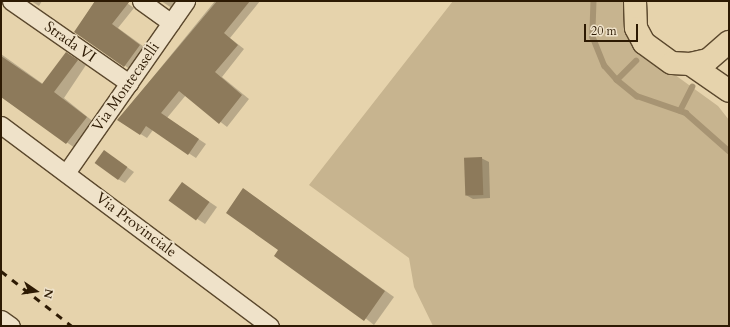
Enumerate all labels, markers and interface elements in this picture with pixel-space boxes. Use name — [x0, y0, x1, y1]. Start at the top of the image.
scale bar — [586, 16, 640, 42]
street label: Strada VI — [41, 18, 99, 66]
text: 20 m — [591, 23, 617, 39]
street label: Via Montecaselli — [88, 39, 164, 135]
street label: Via Provinciale — [92, 189, 180, 261]
north arrow — [16, 271, 56, 311]
text: N — [40, 287, 57, 300]

